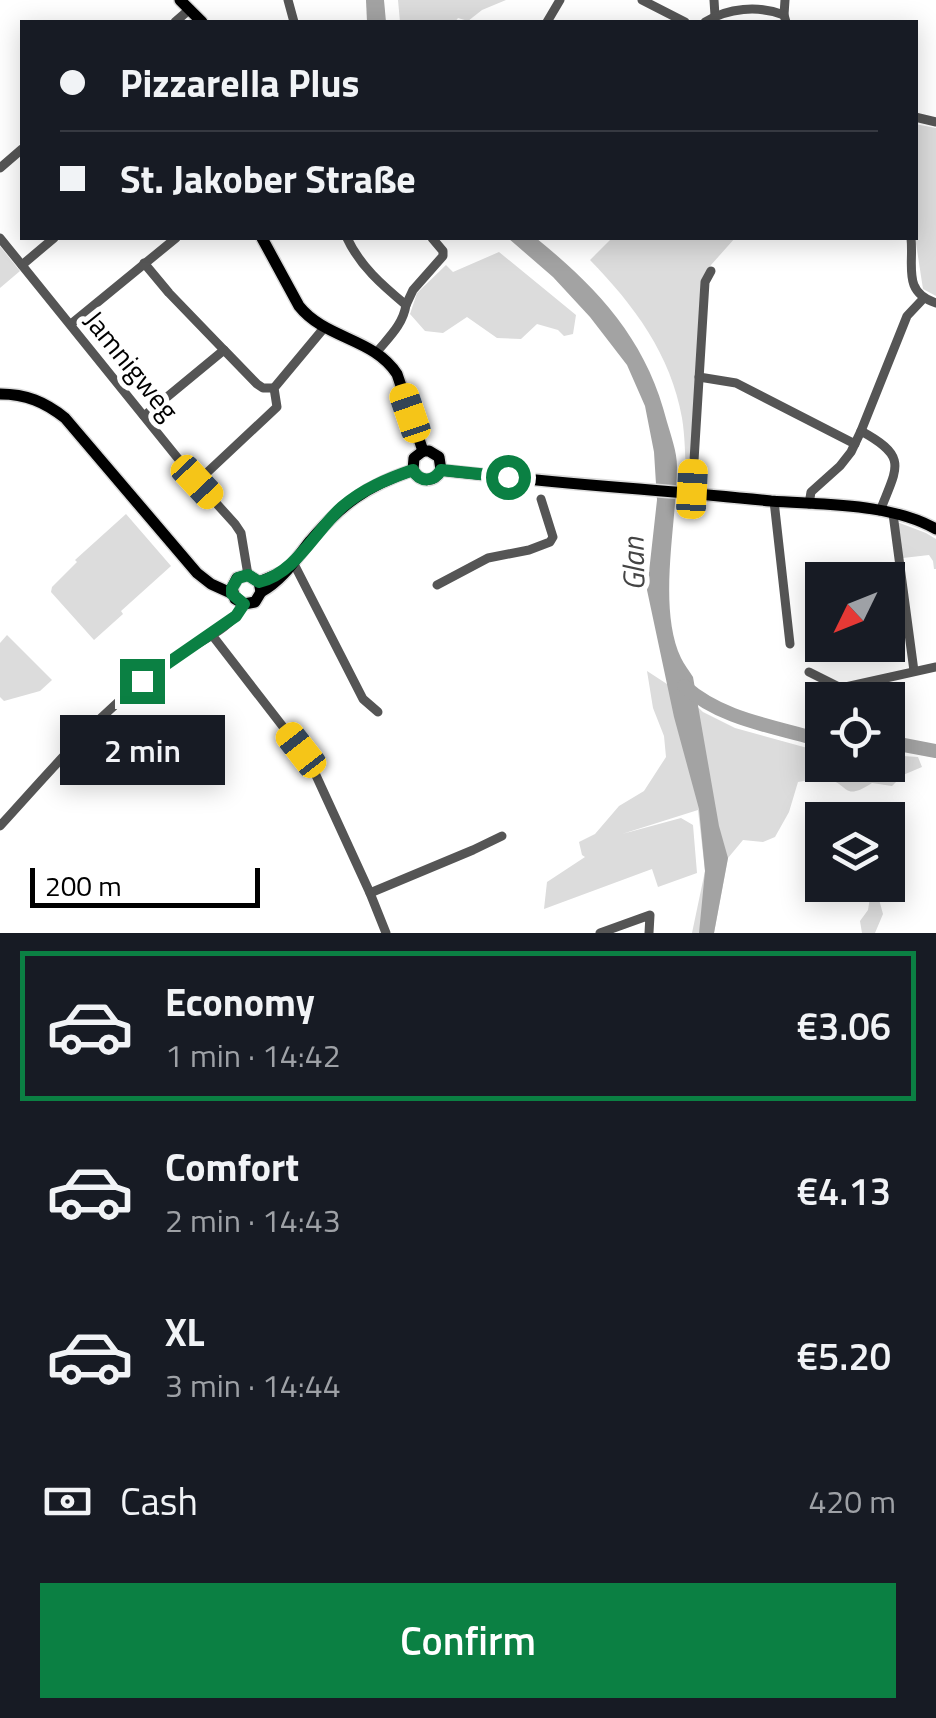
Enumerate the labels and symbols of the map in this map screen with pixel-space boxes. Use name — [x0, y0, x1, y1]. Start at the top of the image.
street label: Jamnigweg — [74, 301, 190, 429]
car — [386, 380, 434, 446]
car — [166, 450, 228, 514]
route start — [486, 455, 531, 500]
car — [675, 458, 709, 520]
water label: Glan — [610, 536, 656, 591]
north arrow — [805, 562, 905, 662]
route end — [120, 659, 165, 704]
callout: 2 min — [59, 716, 224, 786]
car — [271, 717, 331, 783]
scale bar — [30, 863, 260, 908]

